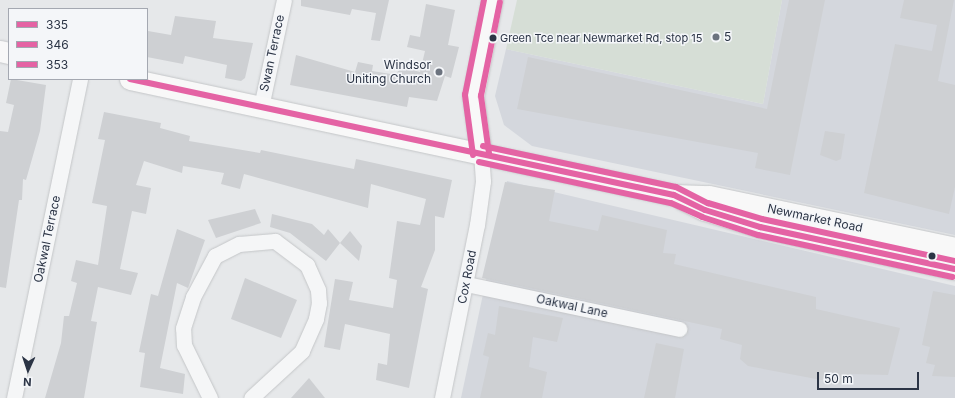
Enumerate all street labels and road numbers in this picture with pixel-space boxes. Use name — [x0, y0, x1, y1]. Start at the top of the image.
street label: Swan Terrace — [257, 13, 287, 93]
street label: Oakwal Terrace — [31, 194, 63, 284]
street label: Newmarket Road — [766, 201, 864, 235]
street label: Cox Road — [455, 249, 479, 305]
street label: Oakwal Lane — [535, 291, 609, 321]

